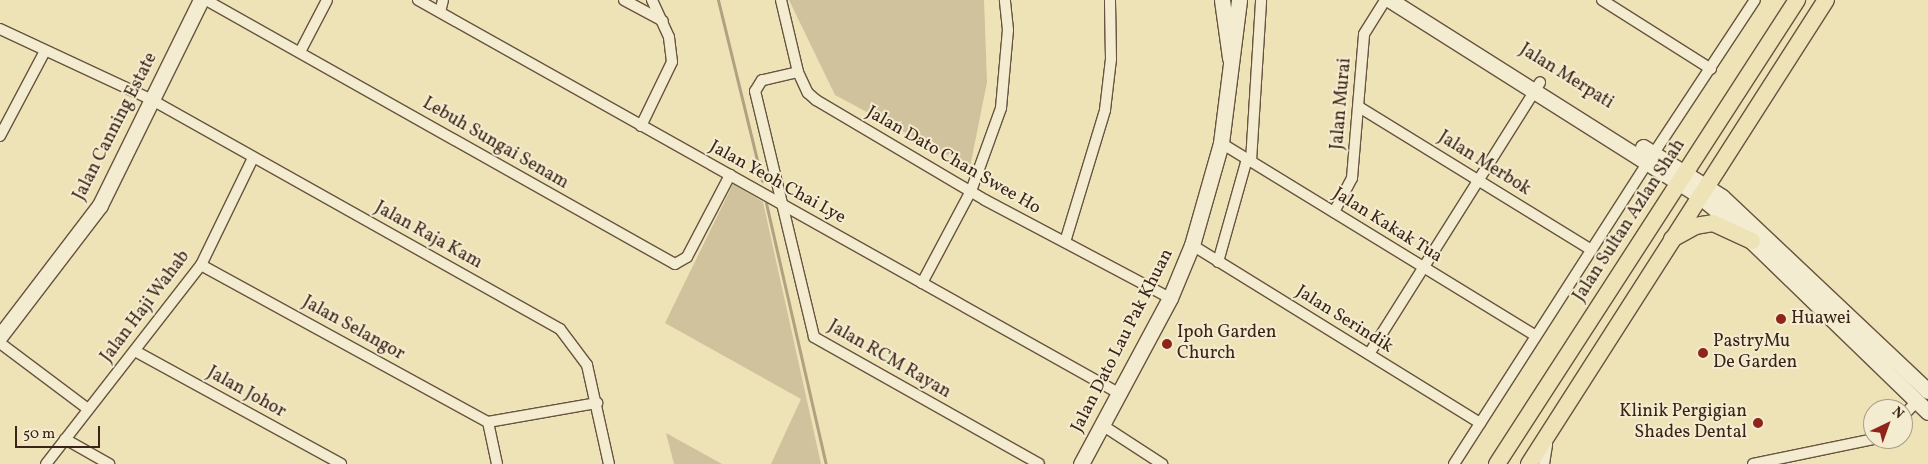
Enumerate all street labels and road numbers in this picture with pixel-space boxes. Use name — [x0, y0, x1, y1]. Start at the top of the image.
street label: Jalan Merpati — [1515, 40, 1617, 114]
street label: Jalan Canning Estate — [69, 50, 163, 204]
street label: Jalan Murai — [1327, 57, 1357, 151]
street label: Lebuh Sungai Senam — [418, 93, 572, 195]
street label: Jalan Dato Chan Swee Ho — [862, 102, 1044, 220]
street label: Jalan Merbok — [1434, 127, 1534, 201]
street label: Jalan Yeoh Chai Lye — [705, 136, 849, 230]
street label: Jalan Sultan Azlan Shah — [1569, 136, 1691, 306]
street label: Jalan Kakak Tua — [1328, 184, 1446, 268]
street label: Jalan Raja Kam — [370, 198, 486, 274]
street label: Jalan Haji Wahab — [97, 246, 195, 368]
street label: Jalan Dato Lau Pak Khuan — [1067, 246, 1179, 436]
street label: Jalan Serindik — [1291, 281, 1397, 359]
street label: Jalan Selangor — [298, 292, 408, 366]
street label: Jalan RCM Rayan — [824, 316, 954, 404]
street label: Jalan Johor — [203, 363, 289, 423]

